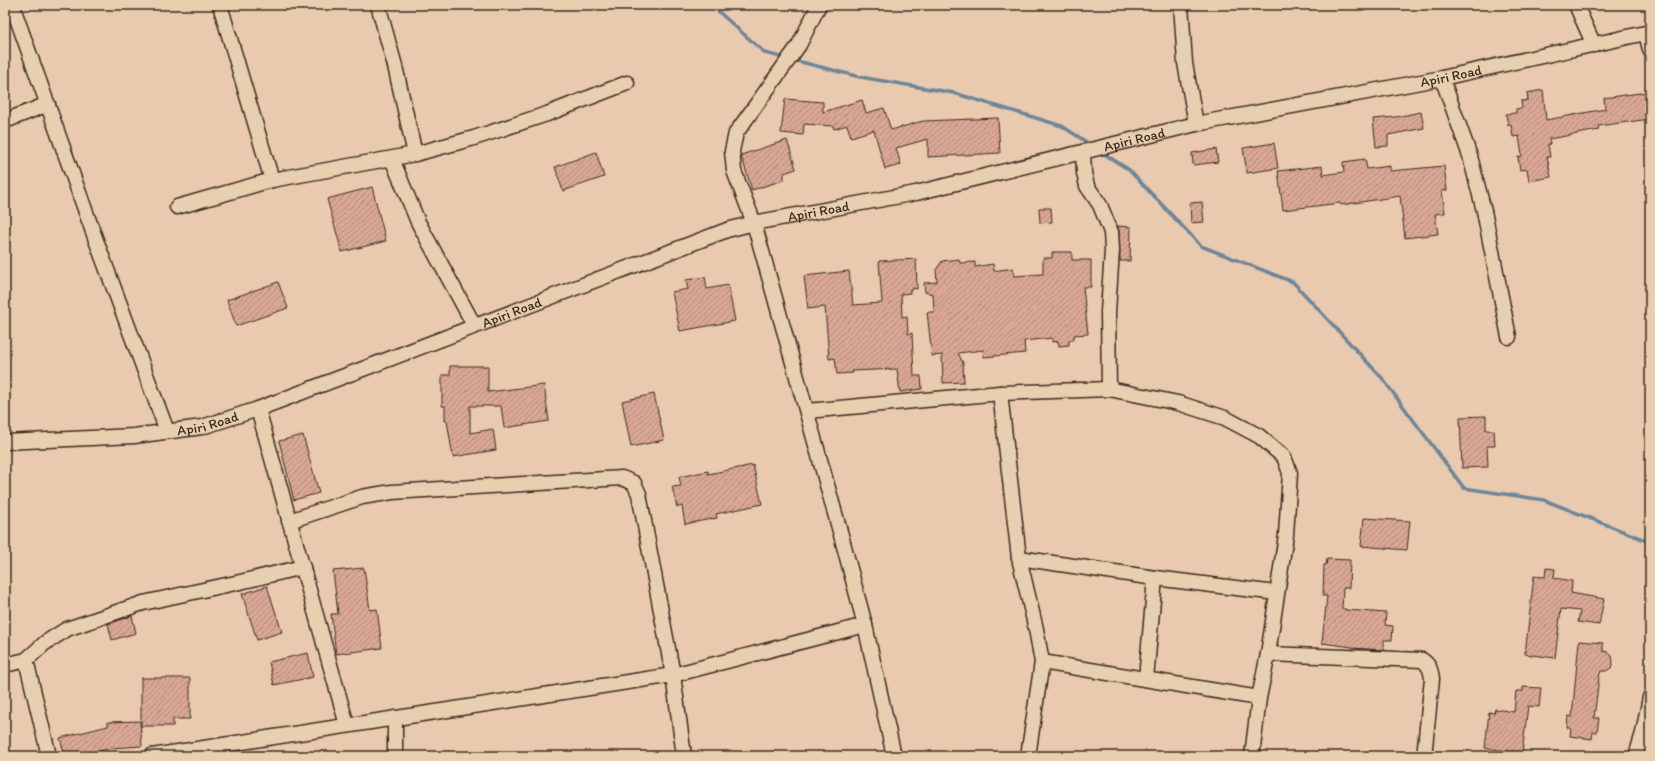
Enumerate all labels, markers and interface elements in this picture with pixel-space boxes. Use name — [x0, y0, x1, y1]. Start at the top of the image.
street label: Apiri Road — [1419, 61, 1484, 91]
street label: Apiri Road — [1102, 124, 1167, 155]
street label: Apiri Road — [786, 197, 851, 226]
street label: Apiri Road — [480, 293, 544, 332]
street label: Apiri Road — [176, 408, 241, 439]

